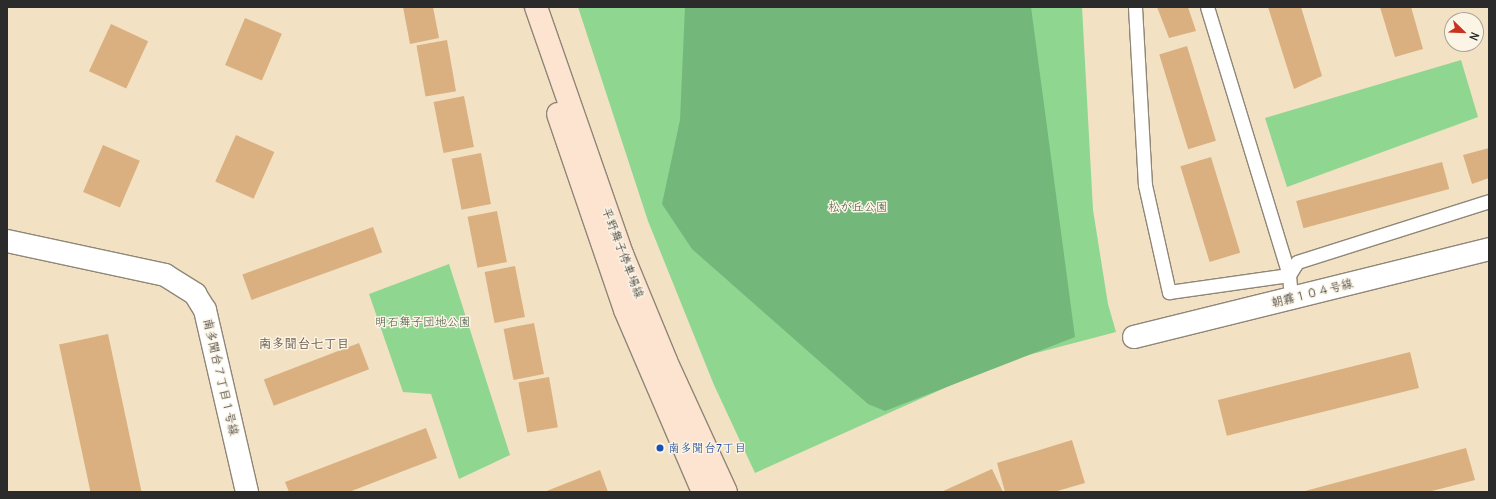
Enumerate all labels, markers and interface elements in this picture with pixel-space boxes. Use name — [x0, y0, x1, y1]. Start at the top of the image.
north arrow — [1444, 12, 1484, 52]
text: N — [1466, 30, 1482, 43]
park label: 松が丘公園 — [828, 200, 888, 214]
street label: 平野舞子停車場線 — [599, 206, 647, 300]
street label: 朝霧１０４号線 — [1270, 276, 1354, 310]
park label: 明石舞子団地公園 — [375, 315, 471, 329]
street label: 南多聞台７丁目１号線 — [200, 317, 242, 437]
district label: 南多聞台七丁目 — [259, 336, 349, 352]
place label: 南多聞台7丁目 — [668, 441, 746, 455]
marker: 南多聞台7丁目 — [655, 443, 665, 453]

